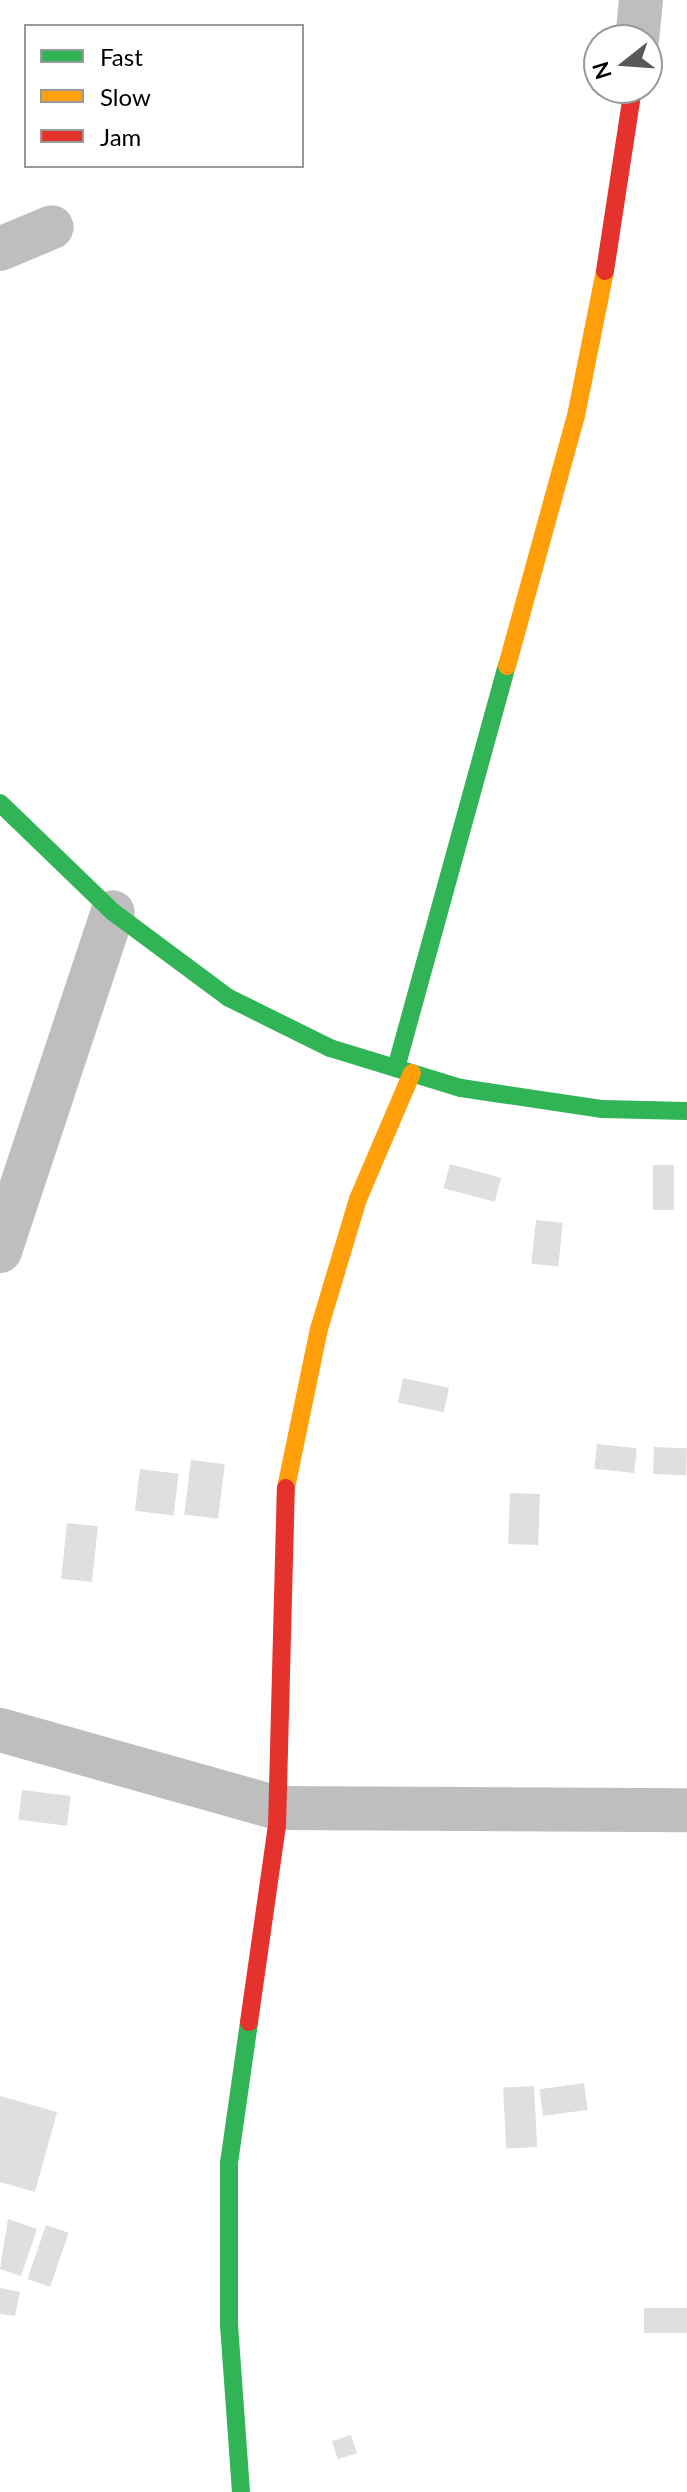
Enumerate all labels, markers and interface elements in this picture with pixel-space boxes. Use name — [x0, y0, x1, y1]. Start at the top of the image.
legend — [24, 24, 304, 168]
north arrow — [583, 24, 663, 104]
text: Fast — [100, 42, 143, 71]
text: N — [586, 59, 617, 83]
text: Slow — [100, 82, 151, 111]
text: Jam — [100, 122, 141, 151]

